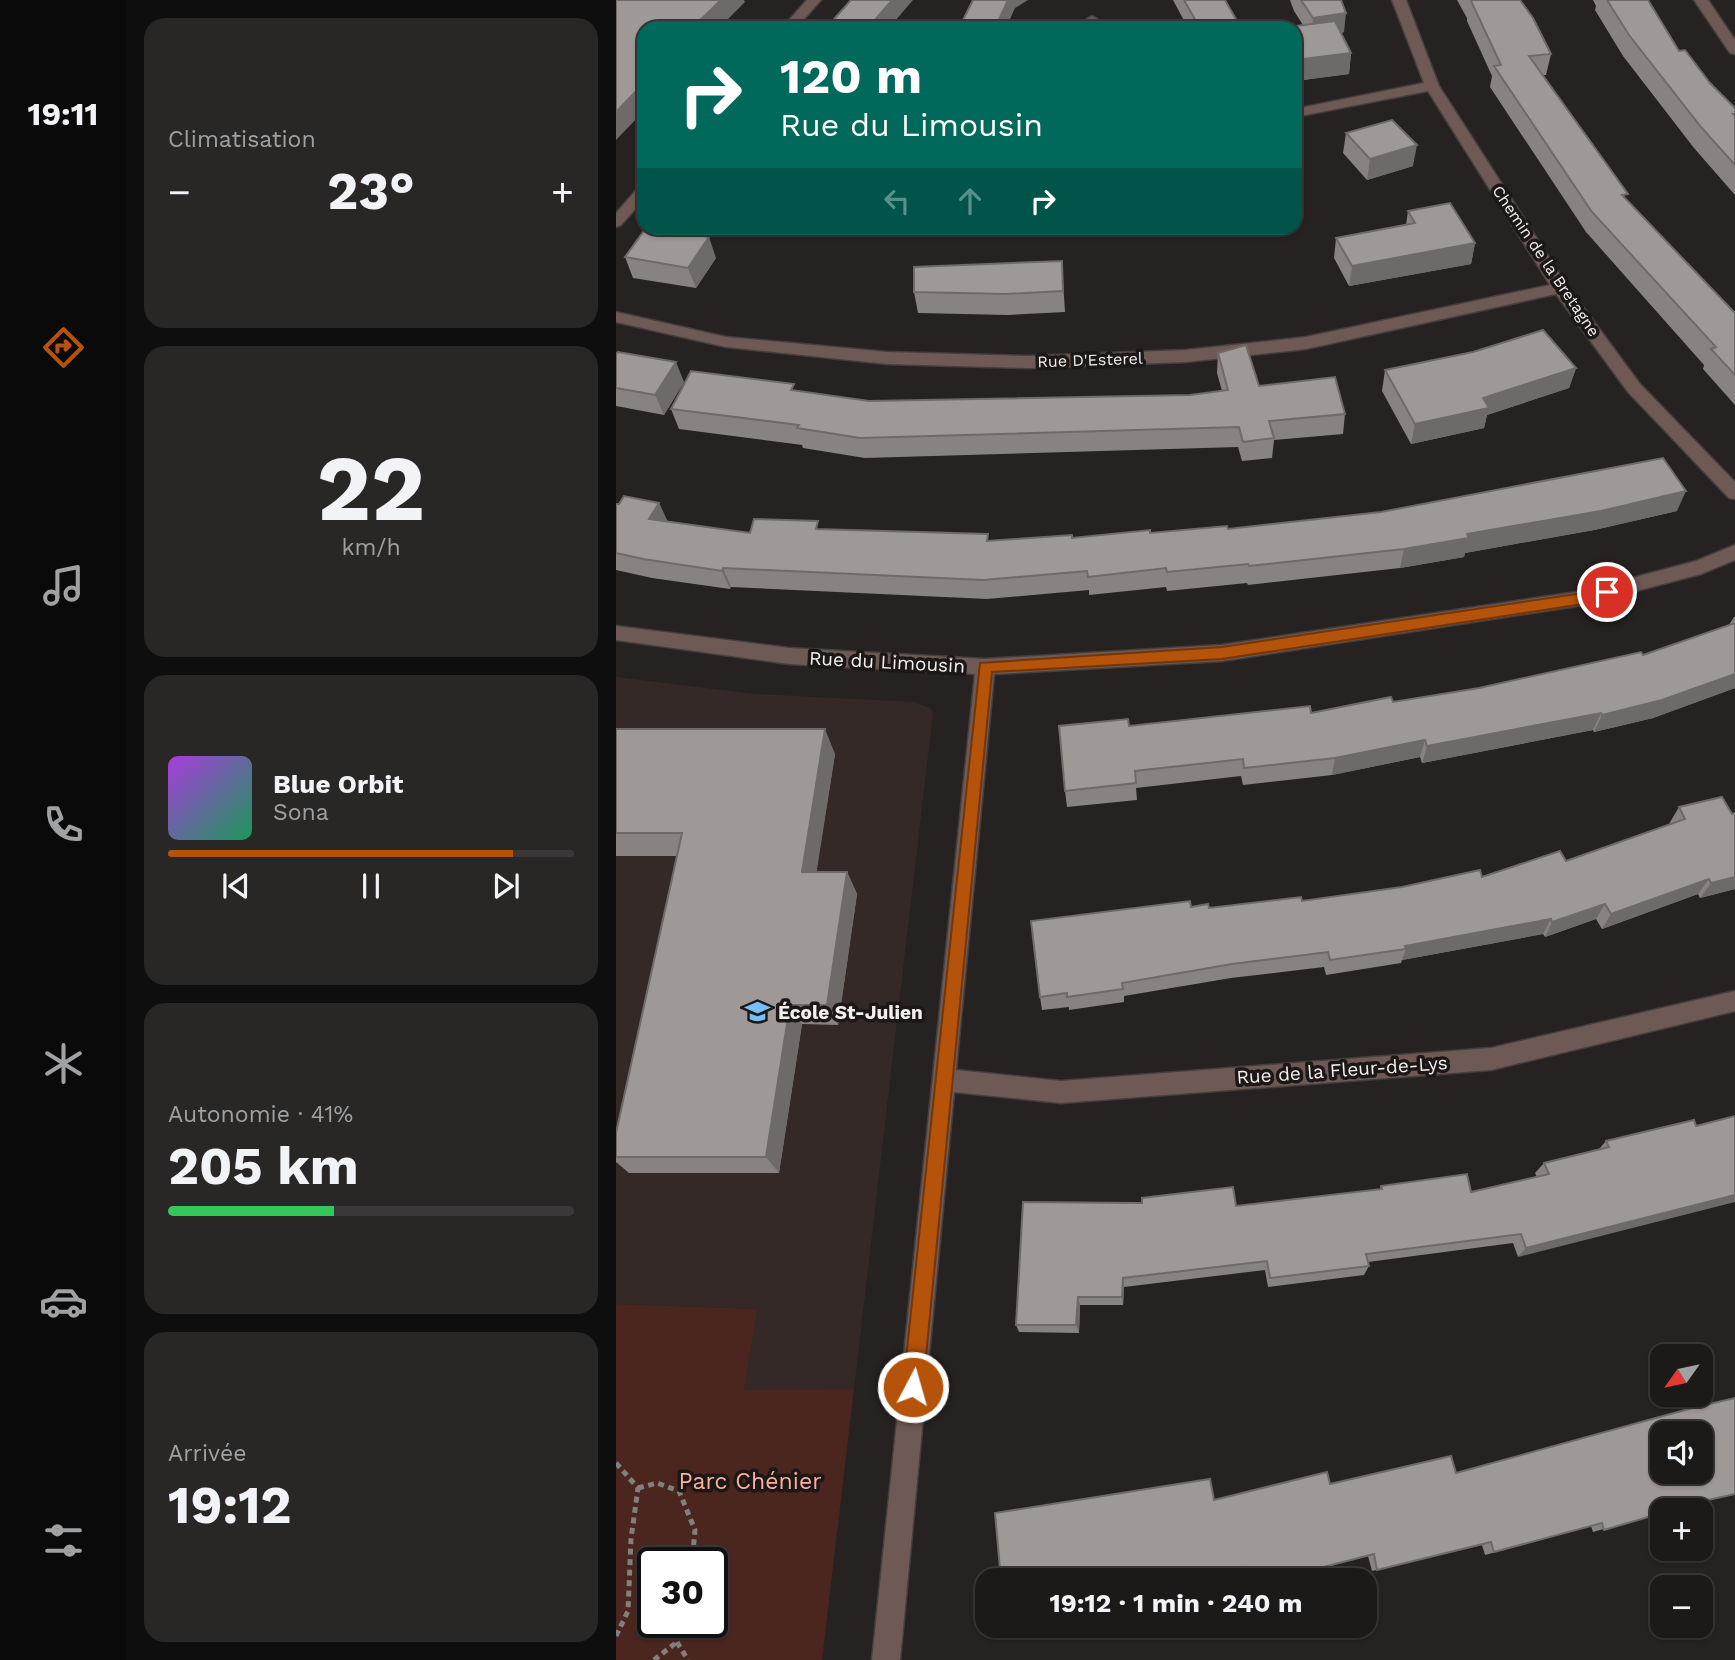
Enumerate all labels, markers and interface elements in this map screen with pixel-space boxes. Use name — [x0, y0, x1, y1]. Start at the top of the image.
text: 120 m — [780, 47, 922, 105]
icon: right — [665, 49, 756, 140]
text: 19:11 — [28, 95, 98, 133]
text: Rue du Limousin — [780, 106, 1043, 144]
text: Climatisation — [168, 126, 316, 153]
text: 23° — [327, 161, 415, 222]
text: − — [168, 170, 191, 214]
text: + — [551, 170, 574, 214]
icon: left — [878, 182, 916, 220]
icon: ahead — [951, 182, 989, 220]
icon: right — [1024, 182, 1062, 220]
street label: Chemin de la Bretagne — [1488, 182, 1604, 340]
icon: directions — [39, 323, 88, 372]
street label: Rue D'Esterel — [1037, 349, 1143, 371]
text: 22 — [317, 435, 425, 542]
text: km/h — [341, 534, 401, 561]
icon: music — [39, 561, 88, 610]
pin — [1577, 562, 1637, 622]
icon: arrive — [1588, 573, 1626, 611]
street label: Rue du Limousin — [808, 646, 966, 678]
text: Blue Orbit — [273, 769, 403, 799]
text: Sona — [273, 799, 329, 826]
icon: phone — [39, 800, 88, 849]
icon: previous — [217, 867, 255, 905]
icon: pause — [352, 867, 390, 905]
icon: next — [487, 867, 525, 905]
school or university icon: École St-Julien — [744, 998, 772, 1026]
place label: École St-Julien — [778, 1001, 923, 1024]
icon: climate — [39, 1039, 88, 1088]
street label: Rue de la Fleur-de-Lys — [1236, 1051, 1448, 1089]
text: Autonomie · 41% — [168, 1101, 353, 1128]
text: 205 km — [168, 1136, 359, 1197]
icon: car — [39, 1277, 88, 1326]
north arrow — [1650, 1344, 1713, 1407]
map controls — [1650, 1344, 1713, 1638]
position arrow — [876, 1350, 950, 1424]
button: sound — [1650, 1421, 1713, 1484]
text: Arrivée — [168, 1440, 247, 1467]
park label: Parc Chénier — [678, 1468, 822, 1495]
text: 19:12 — [168, 1475, 292, 1536]
button: + — [1650, 1498, 1713, 1561]
icon: filters — [39, 1516, 88, 1565]
speed limit sign: 30 — [637, 1547, 728, 1638]
button: − — [1650, 1575, 1713, 1638]
text: 19:12 · 1 min · 240 m — [1050, 1588, 1302, 1618]

